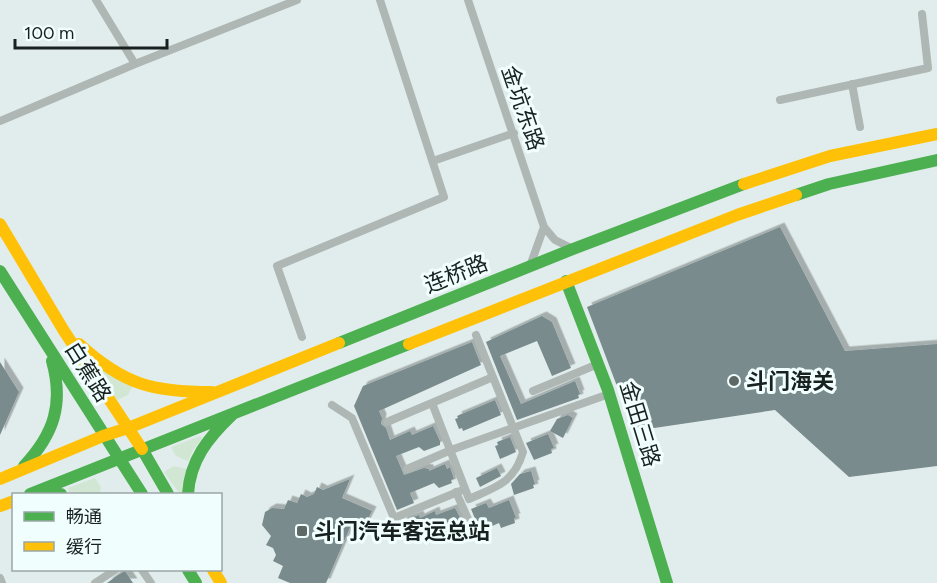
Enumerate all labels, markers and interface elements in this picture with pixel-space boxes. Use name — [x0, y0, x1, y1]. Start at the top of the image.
scale bar — [15, 12, 166, 50]
text: 100 m — [24, 22, 74, 44]
street label: 金坑东路 — [496, 62, 550, 154]
street label: 连桥路 — [420, 249, 492, 299]
street label: 白蕉路 — [59, 337, 117, 407]
place label: 斗门海关 — [746, 368, 834, 395]
marker: 斗门海关 — [727, 374, 741, 388]
street label: 金田三路 — [614, 378, 666, 470]
legend — [12, 493, 222, 571]
text: 畅通 — [66, 506, 102, 528]
place label: 斗门汽车客运总站 — [314, 518, 490, 545]
marker: 斗门汽车客运总站 — [295, 524, 309, 538]
text: 缓行 — [66, 536, 102, 558]

